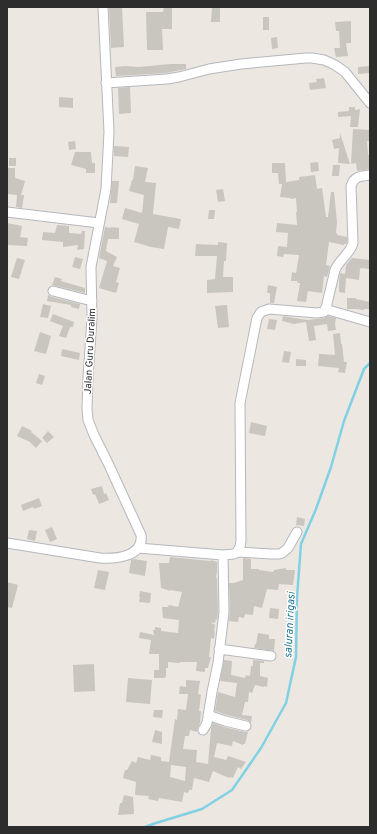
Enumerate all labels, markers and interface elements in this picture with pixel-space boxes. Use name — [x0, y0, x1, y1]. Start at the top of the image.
street label: Jalan Guru Duralim — [82, 308, 99, 394]
water label: saluran irigasi — [281, 590, 299, 659]

